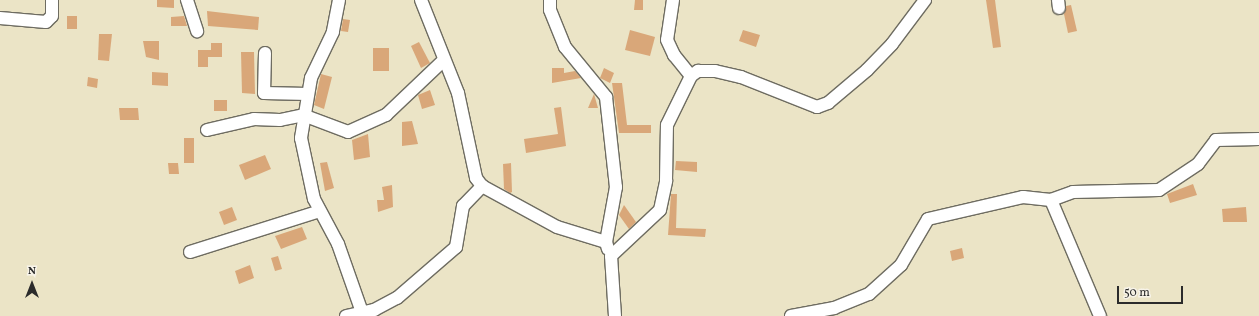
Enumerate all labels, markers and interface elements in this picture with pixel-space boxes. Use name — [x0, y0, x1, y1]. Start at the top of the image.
north arrow — [12, 264, 52, 304]
text: N — [28, 264, 36, 279]
scale bar — [1119, 278, 1185, 304]
text: 50 m — [1124, 285, 1150, 301]

